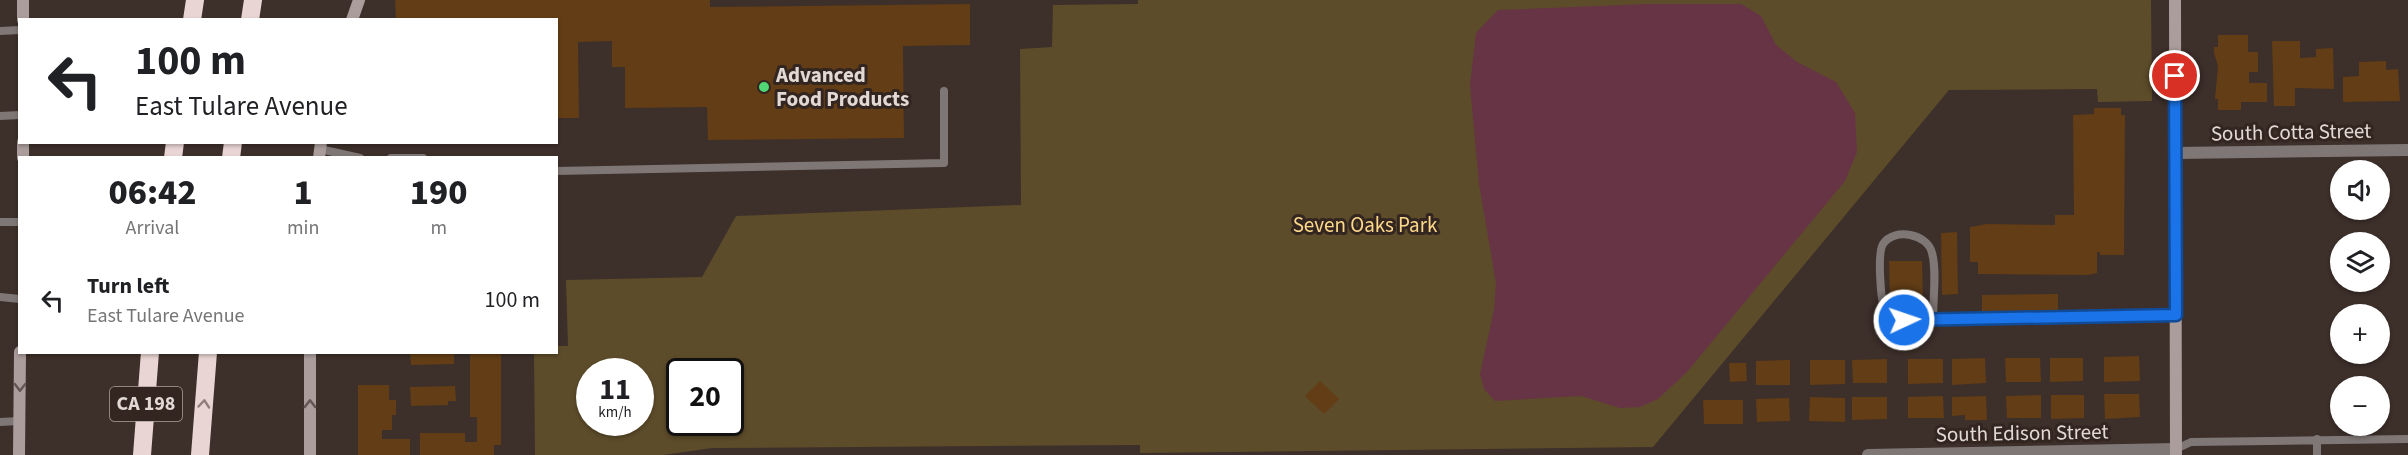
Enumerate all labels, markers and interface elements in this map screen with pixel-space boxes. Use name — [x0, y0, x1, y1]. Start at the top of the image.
text: 100 m — [135, 31, 246, 91]
icon: left — [36, 42, 114, 120]
pin — [2149, 50, 2200, 101]
icon: arrive — [2158, 59, 2191, 92]
place label: Advanced Food Products — [775, 60, 909, 114]
marker: Advanced Food Products — [757, 80, 771, 94]
text: East Tulare Avenue — [135, 87, 348, 126]
street label: South Cotta Street — [2211, 116, 2371, 148]
map controls — [2330, 160, 2390, 436]
button: sound — [2330, 160, 2390, 220]
text: 06:42 — [108, 167, 197, 218]
text: 1 — [294, 167, 313, 218]
text: 190 — [410, 167, 468, 218]
park label: Seven Oaks Park — [1293, 210, 1438, 240]
text: Arrival — [126, 214, 179, 242]
text: min — [287, 214, 319, 242]
text: m — [430, 214, 447, 242]
button: layers — [2330, 232, 2390, 292]
text: Turn left — [87, 270, 169, 302]
icon: left — [36, 284, 69, 317]
text: 100 m — [485, 284, 540, 316]
position arrow — [1872, 288, 1936, 352]
text: East Tulare Avenue — [87, 302, 245, 330]
button: + — [2330, 304, 2390, 364]
speed limit sign: 20 — [666, 358, 744, 436]
text: 11 — [599, 368, 631, 411]
button: − — [2330, 376, 2390, 436]
one-way arrow — [14, 382, 26, 391]
road number: CA 198 — [110, 387, 182, 421]
one-way arrow — [197, 399, 210, 408]
one-way arrow — [304, 399, 316, 408]
text: km/h — [598, 402, 632, 423]
street label: South Edison Street — [1935, 416, 2109, 450]

